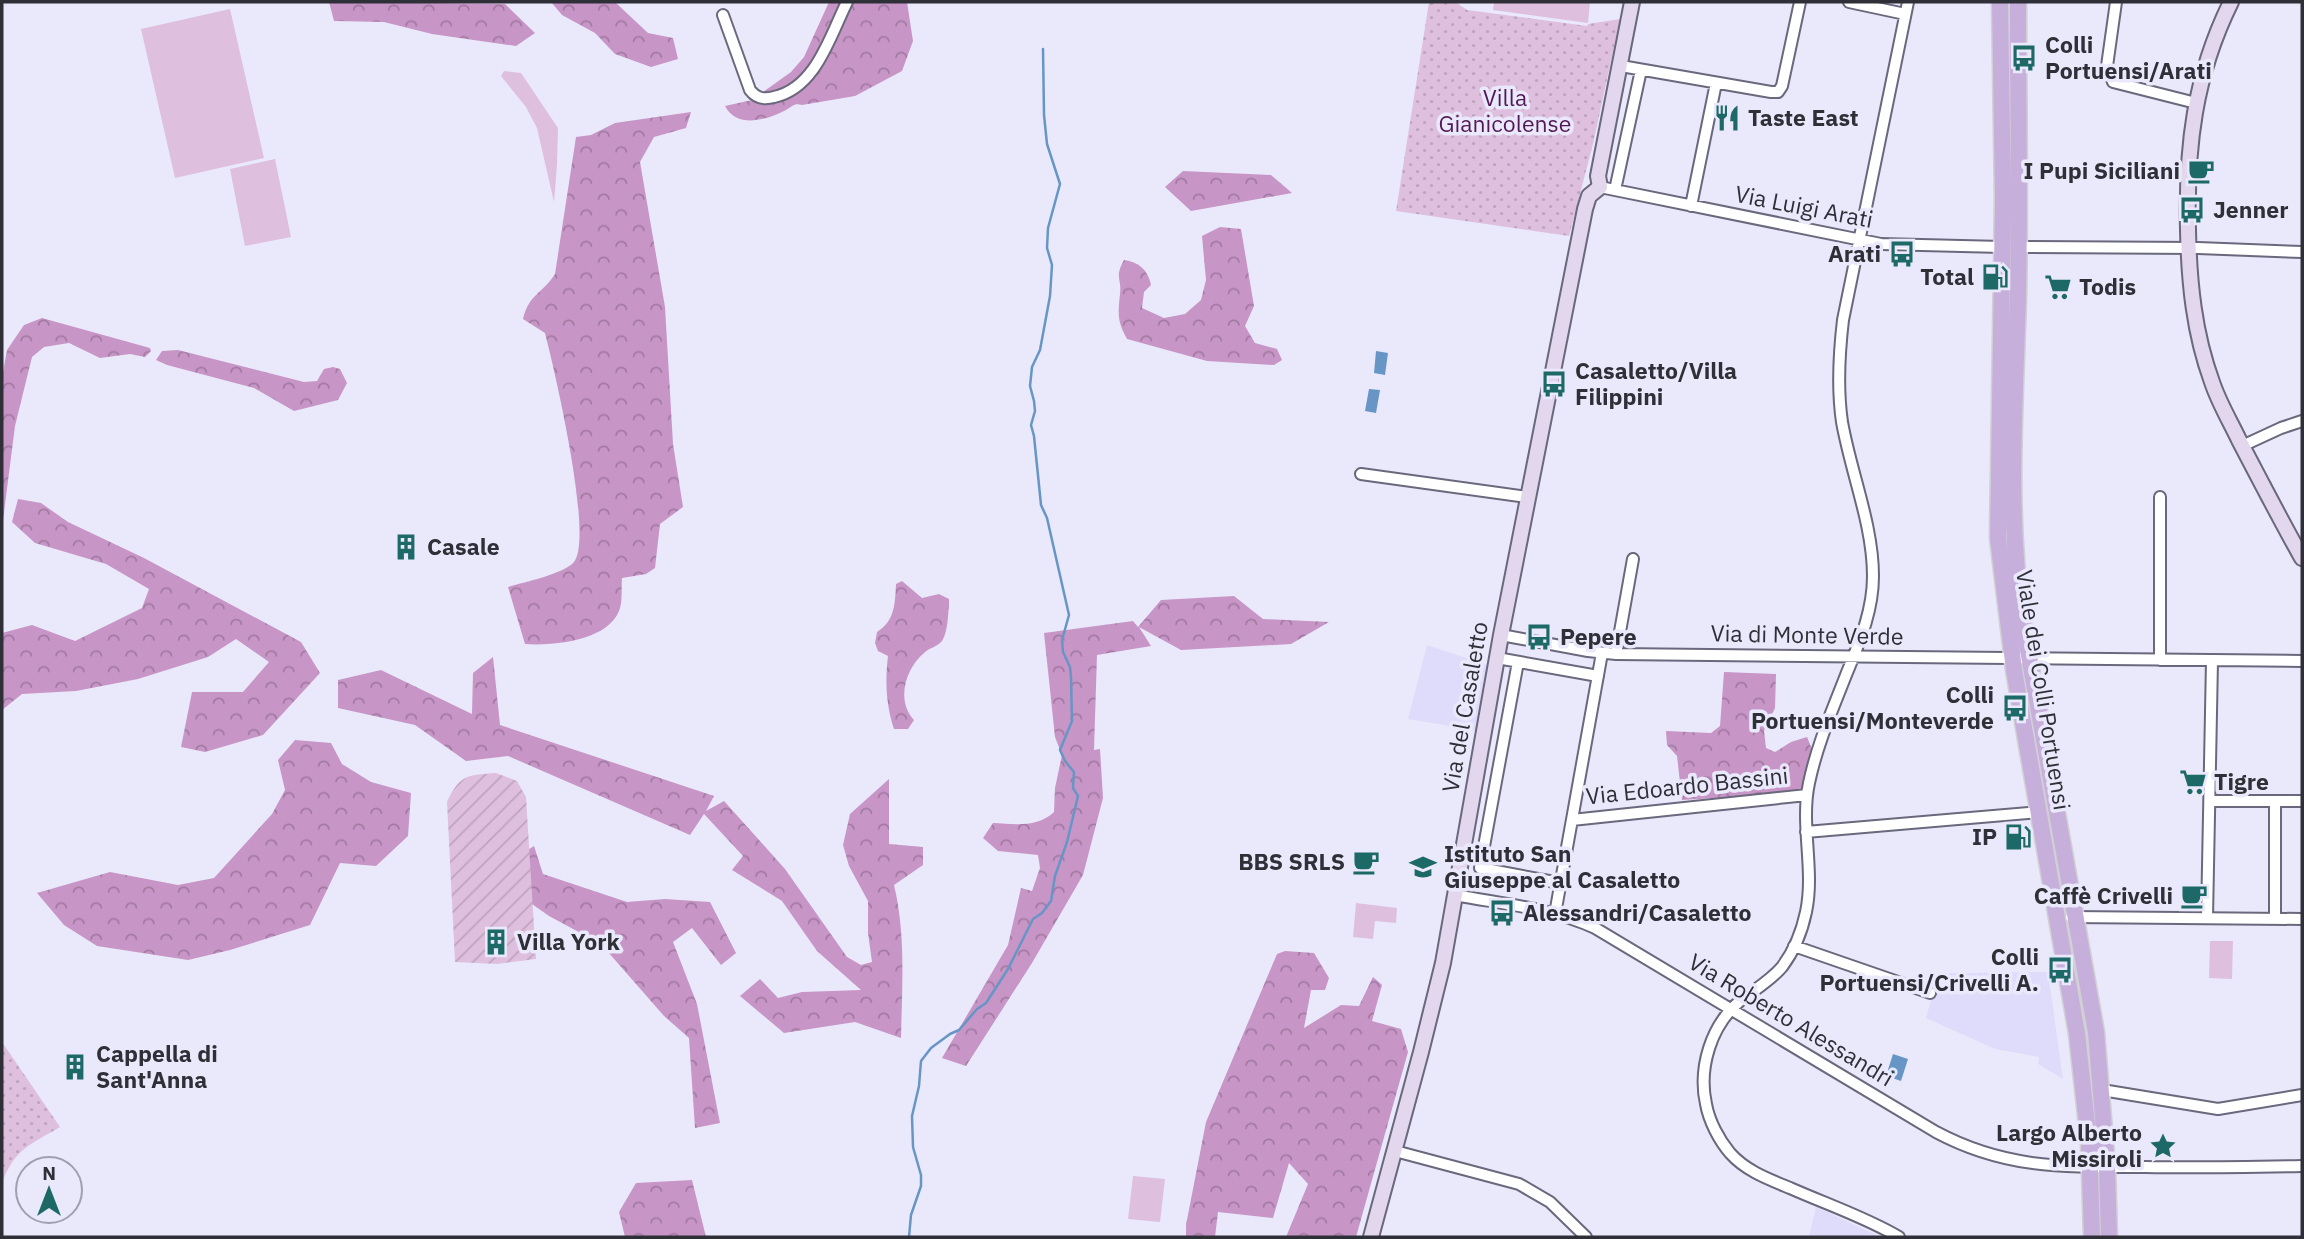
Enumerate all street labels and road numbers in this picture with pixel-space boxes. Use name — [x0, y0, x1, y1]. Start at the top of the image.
street label: Via Luigi Arati — [1733, 178, 1876, 234]
street label: Viale dei Colli Portuensi — [2010, 568, 2078, 812]
street label: Via di Monte Verde — [1710, 617, 1904, 651]
street label: Via del Casaletto — [1434, 619, 1494, 795]
street label: Via Edoardo Bassini — [1584, 759, 1790, 811]
street label: Via Roberto Alessandri — [1683, 946, 1900, 1092]

